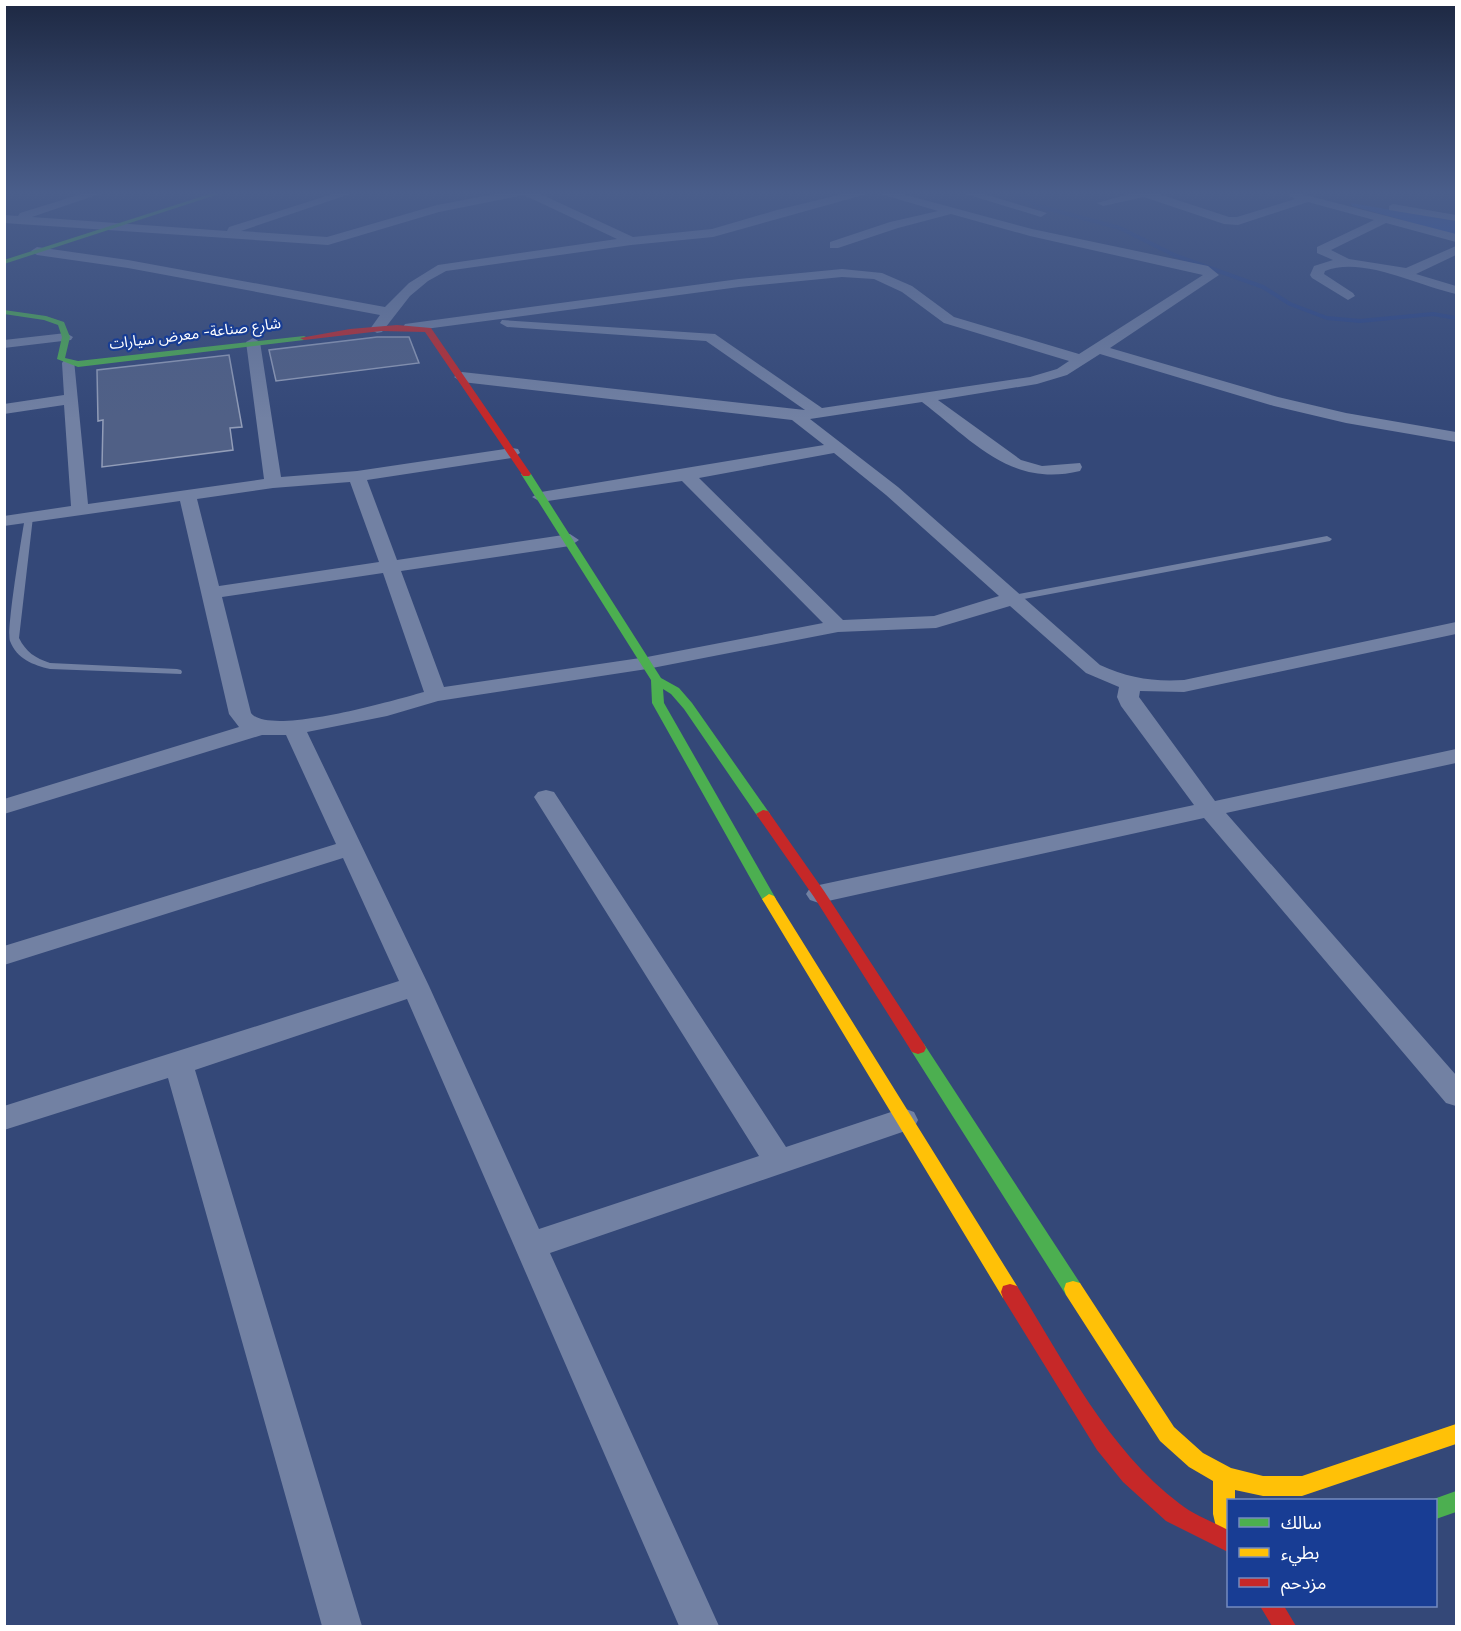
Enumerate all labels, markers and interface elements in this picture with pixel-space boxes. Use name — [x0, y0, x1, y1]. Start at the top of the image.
street label: شارع صناعة- معرض سيارات — [108, 313, 282, 356]
legend — [1227, 1499, 1437, 1607]
text: سالك — [1281, 1512, 1322, 1533]
text: بطيء — [1281, 1542, 1319, 1566]
text: مزدحم — [1281, 1572, 1326, 1596]

